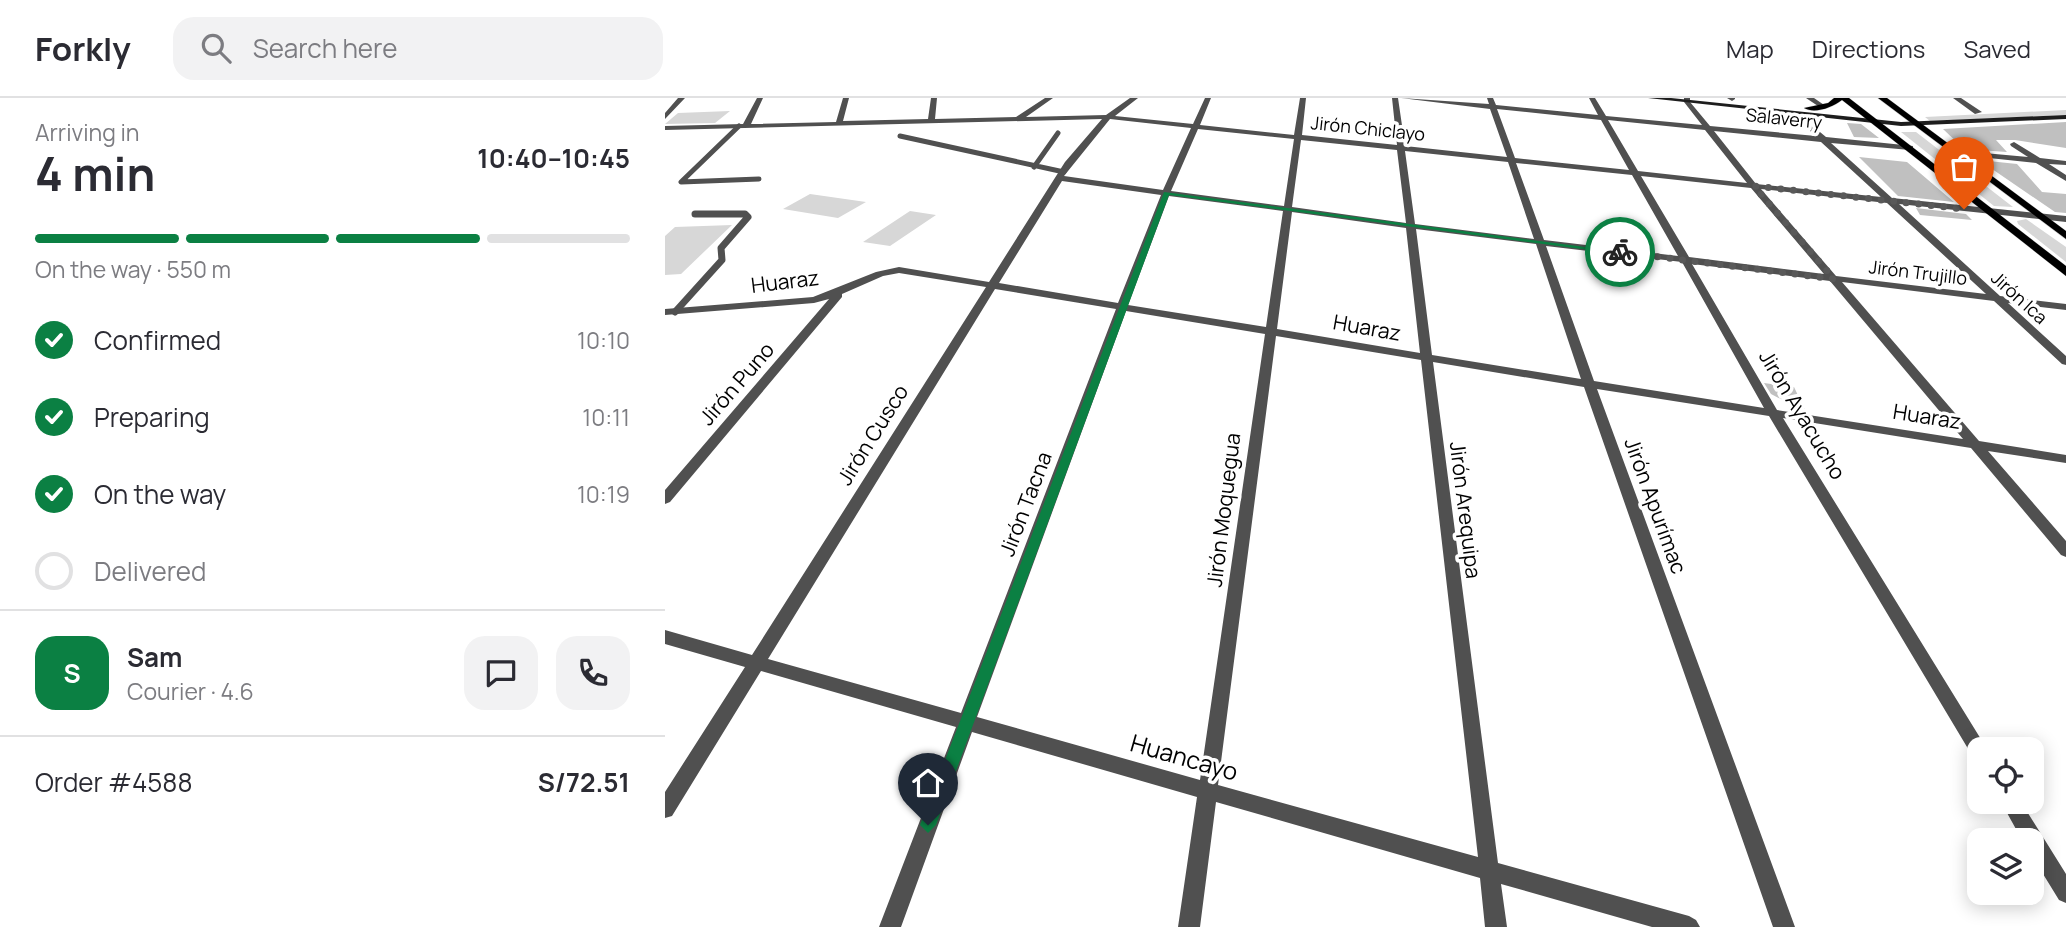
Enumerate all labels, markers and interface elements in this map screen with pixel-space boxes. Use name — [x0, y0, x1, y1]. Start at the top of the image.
search box — [173, 17, 663, 80]
text: Forkly — [35, 26, 131, 71]
icon: search — [197, 29, 235, 67]
text: Search here — [253, 30, 397, 66]
text: Map — [1726, 32, 1774, 65]
text: Directions — [1812, 32, 1925, 65]
text: Saved — [1963, 32, 2031, 65]
street label: Salaverry — [1745, 102, 1824, 134]
street label: Jirón Chiclayo — [1310, 110, 1426, 146]
text: Arriving in — [35, 116, 140, 148]
pin — [1934, 137, 1994, 209]
text: 10:40–10:45 — [477, 140, 630, 176]
text: 4 min — [35, 142, 155, 205]
icon: bag — [1945, 148, 1983, 186]
courier — [1585, 217, 1655, 287]
icon: bike — [1601, 233, 1639, 271]
text: On the way · 550 m — [35, 253, 231, 285]
street label: Jirón Trujillo — [1868, 254, 1969, 290]
street label: Huaraz — [749, 263, 821, 299]
street label: Jirón Ica — [1986, 266, 2053, 329]
street label: Huaraz — [1331, 307, 1403, 347]
icon: check — [35, 321, 73, 359]
text: Confirmed — [94, 322, 221, 358]
text: 10:10 — [577, 324, 630, 356]
street label: Jirón Puno — [693, 336, 780, 431]
street label: Jirón Ayacucho — [1753, 345, 1853, 484]
street label: Jirón Cusco — [830, 379, 914, 490]
street label: Huaraz — [1891, 397, 1963, 435]
icon: check — [35, 398, 73, 436]
text: Preparing — [94, 399, 210, 435]
text: 10:11 — [582, 401, 630, 433]
street label: Jirón Moquegua — [1200, 431, 1246, 588]
street label: Jirón Apurímac — [1618, 434, 1694, 578]
street label: Jirón Arequipa — [1444, 440, 1488, 580]
street label: Jirón Tacna — [992, 447, 1058, 560]
icon: check — [35, 475, 73, 513]
text: On the way — [94, 476, 226, 512]
text: 10:19 — [577, 478, 630, 510]
text: Delivered — [94, 553, 206, 589]
button: chat — [464, 636, 538, 710]
button: phone — [556, 636, 630, 710]
text: Sam — [127, 639, 182, 675]
text: S — [63, 655, 81, 691]
text: Courier · 4.6 — [127, 675, 254, 707]
street label: Huancayo — [1127, 725, 1242, 788]
map controls — [1967, 737, 2044, 905]
button: locate — [1967, 737, 2044, 814]
pin — [898, 753, 958, 825]
text: Order #4588 — [35, 764, 193, 800]
text: S/72.51 — [538, 764, 630, 800]
icon: home — [909, 764, 947, 802]
button: layers — [1967, 828, 2044, 905]

